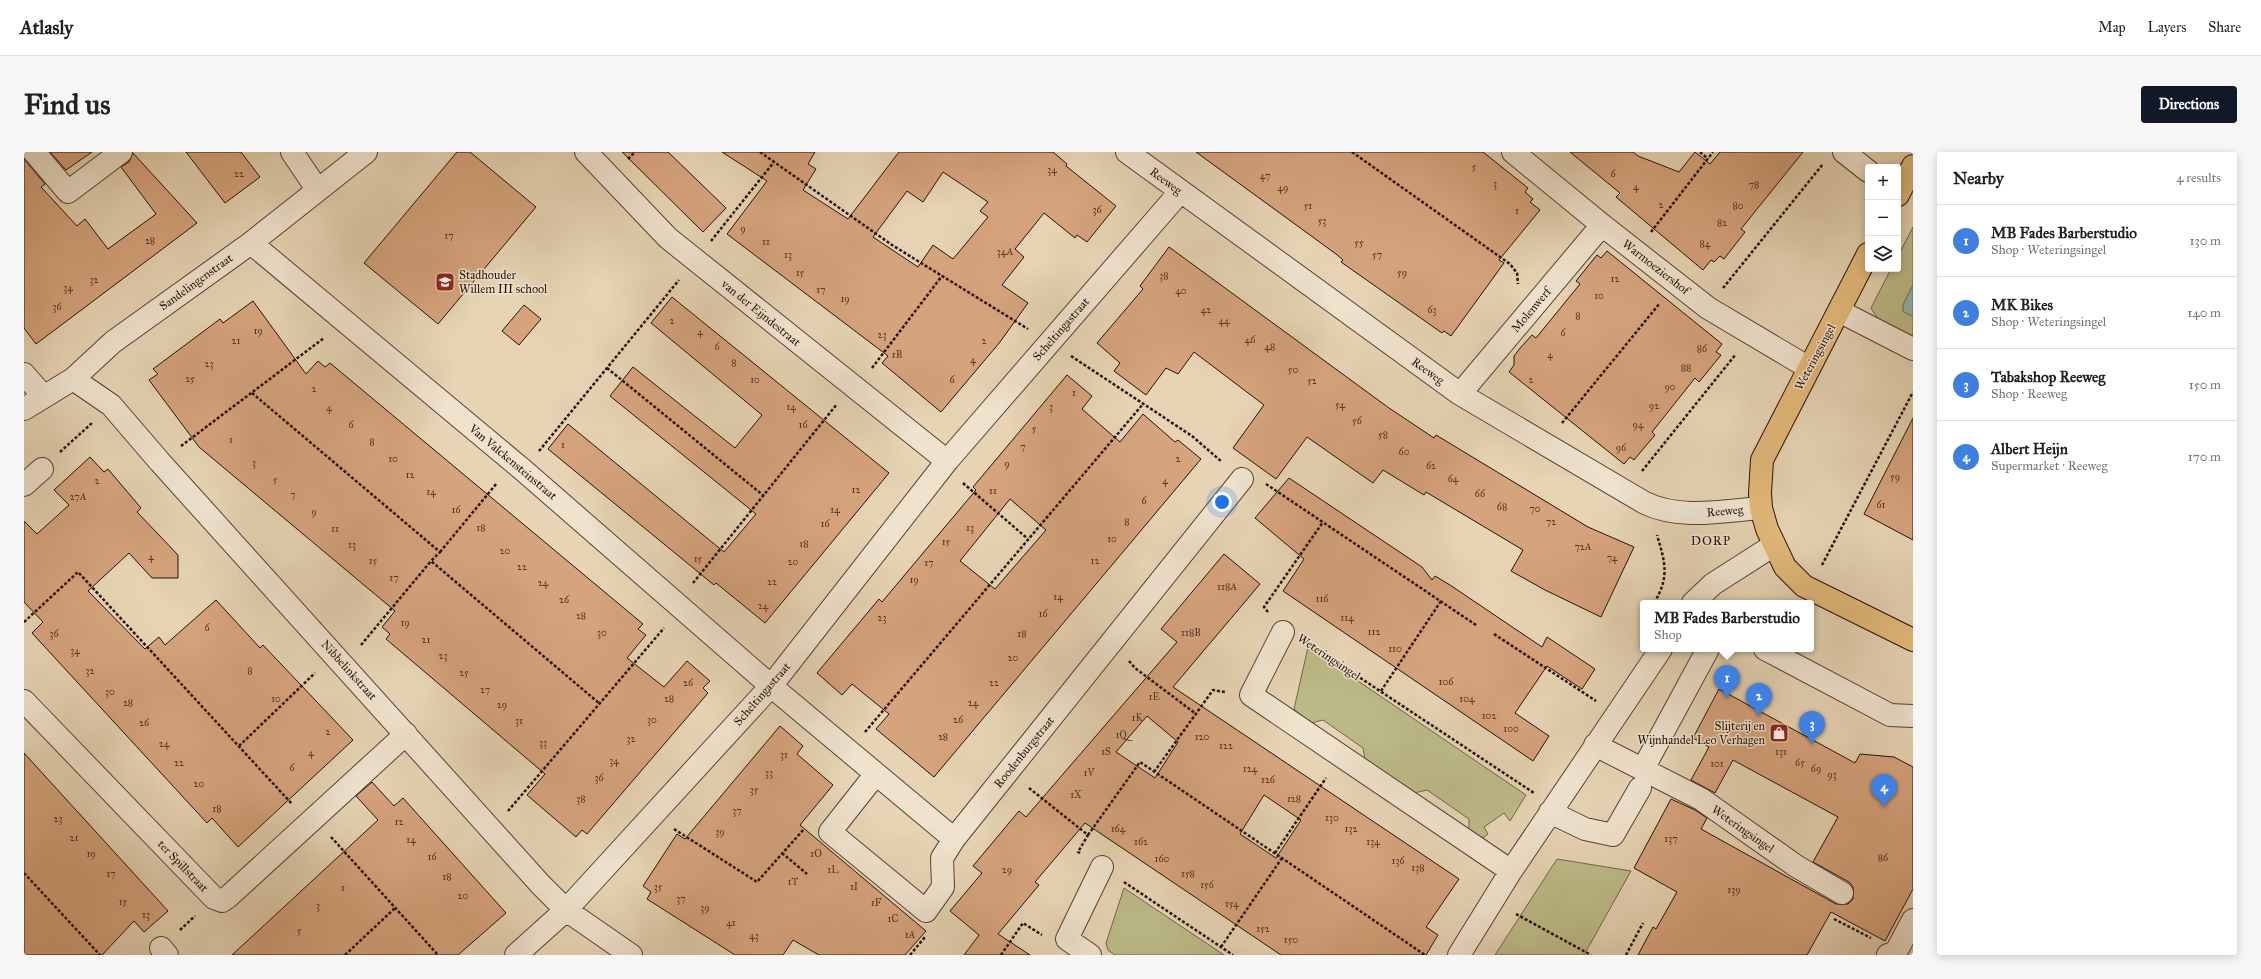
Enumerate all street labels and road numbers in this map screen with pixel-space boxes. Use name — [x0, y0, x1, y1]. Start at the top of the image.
street label: Reeweg — [1147, 164, 1185, 199]
street label: Warmoeziershof — [1620, 237, 1694, 299]
street label: Sandelingenstraat — [157, 250, 237, 314]
street label: van der Eijndestraat — [718, 276, 804, 350]
street label: Molenwerf — [1508, 283, 1555, 335]
street label: Scheltingastraat — [1030, 294, 1093, 364]
street label: Weteringsingel — [1792, 321, 1840, 393]
street label: Reeweg — [1408, 355, 1447, 388]
street label: Van Valckensteinstraat — [466, 421, 560, 503]
street label: Reeweg — [1706, 502, 1744, 521]
street label: Weteringsingel — [1294, 631, 1364, 684]
street label: Nibbelinkstraat — [318, 637, 380, 704]
street label: Scheltingastraat — [731, 659, 794, 729]
street label: Roodenburgstraat — [991, 713, 1058, 791]
street label: Weteringsingel — [1708, 802, 1778, 857]
street label: ter Spillstraat — [155, 837, 212, 895]

